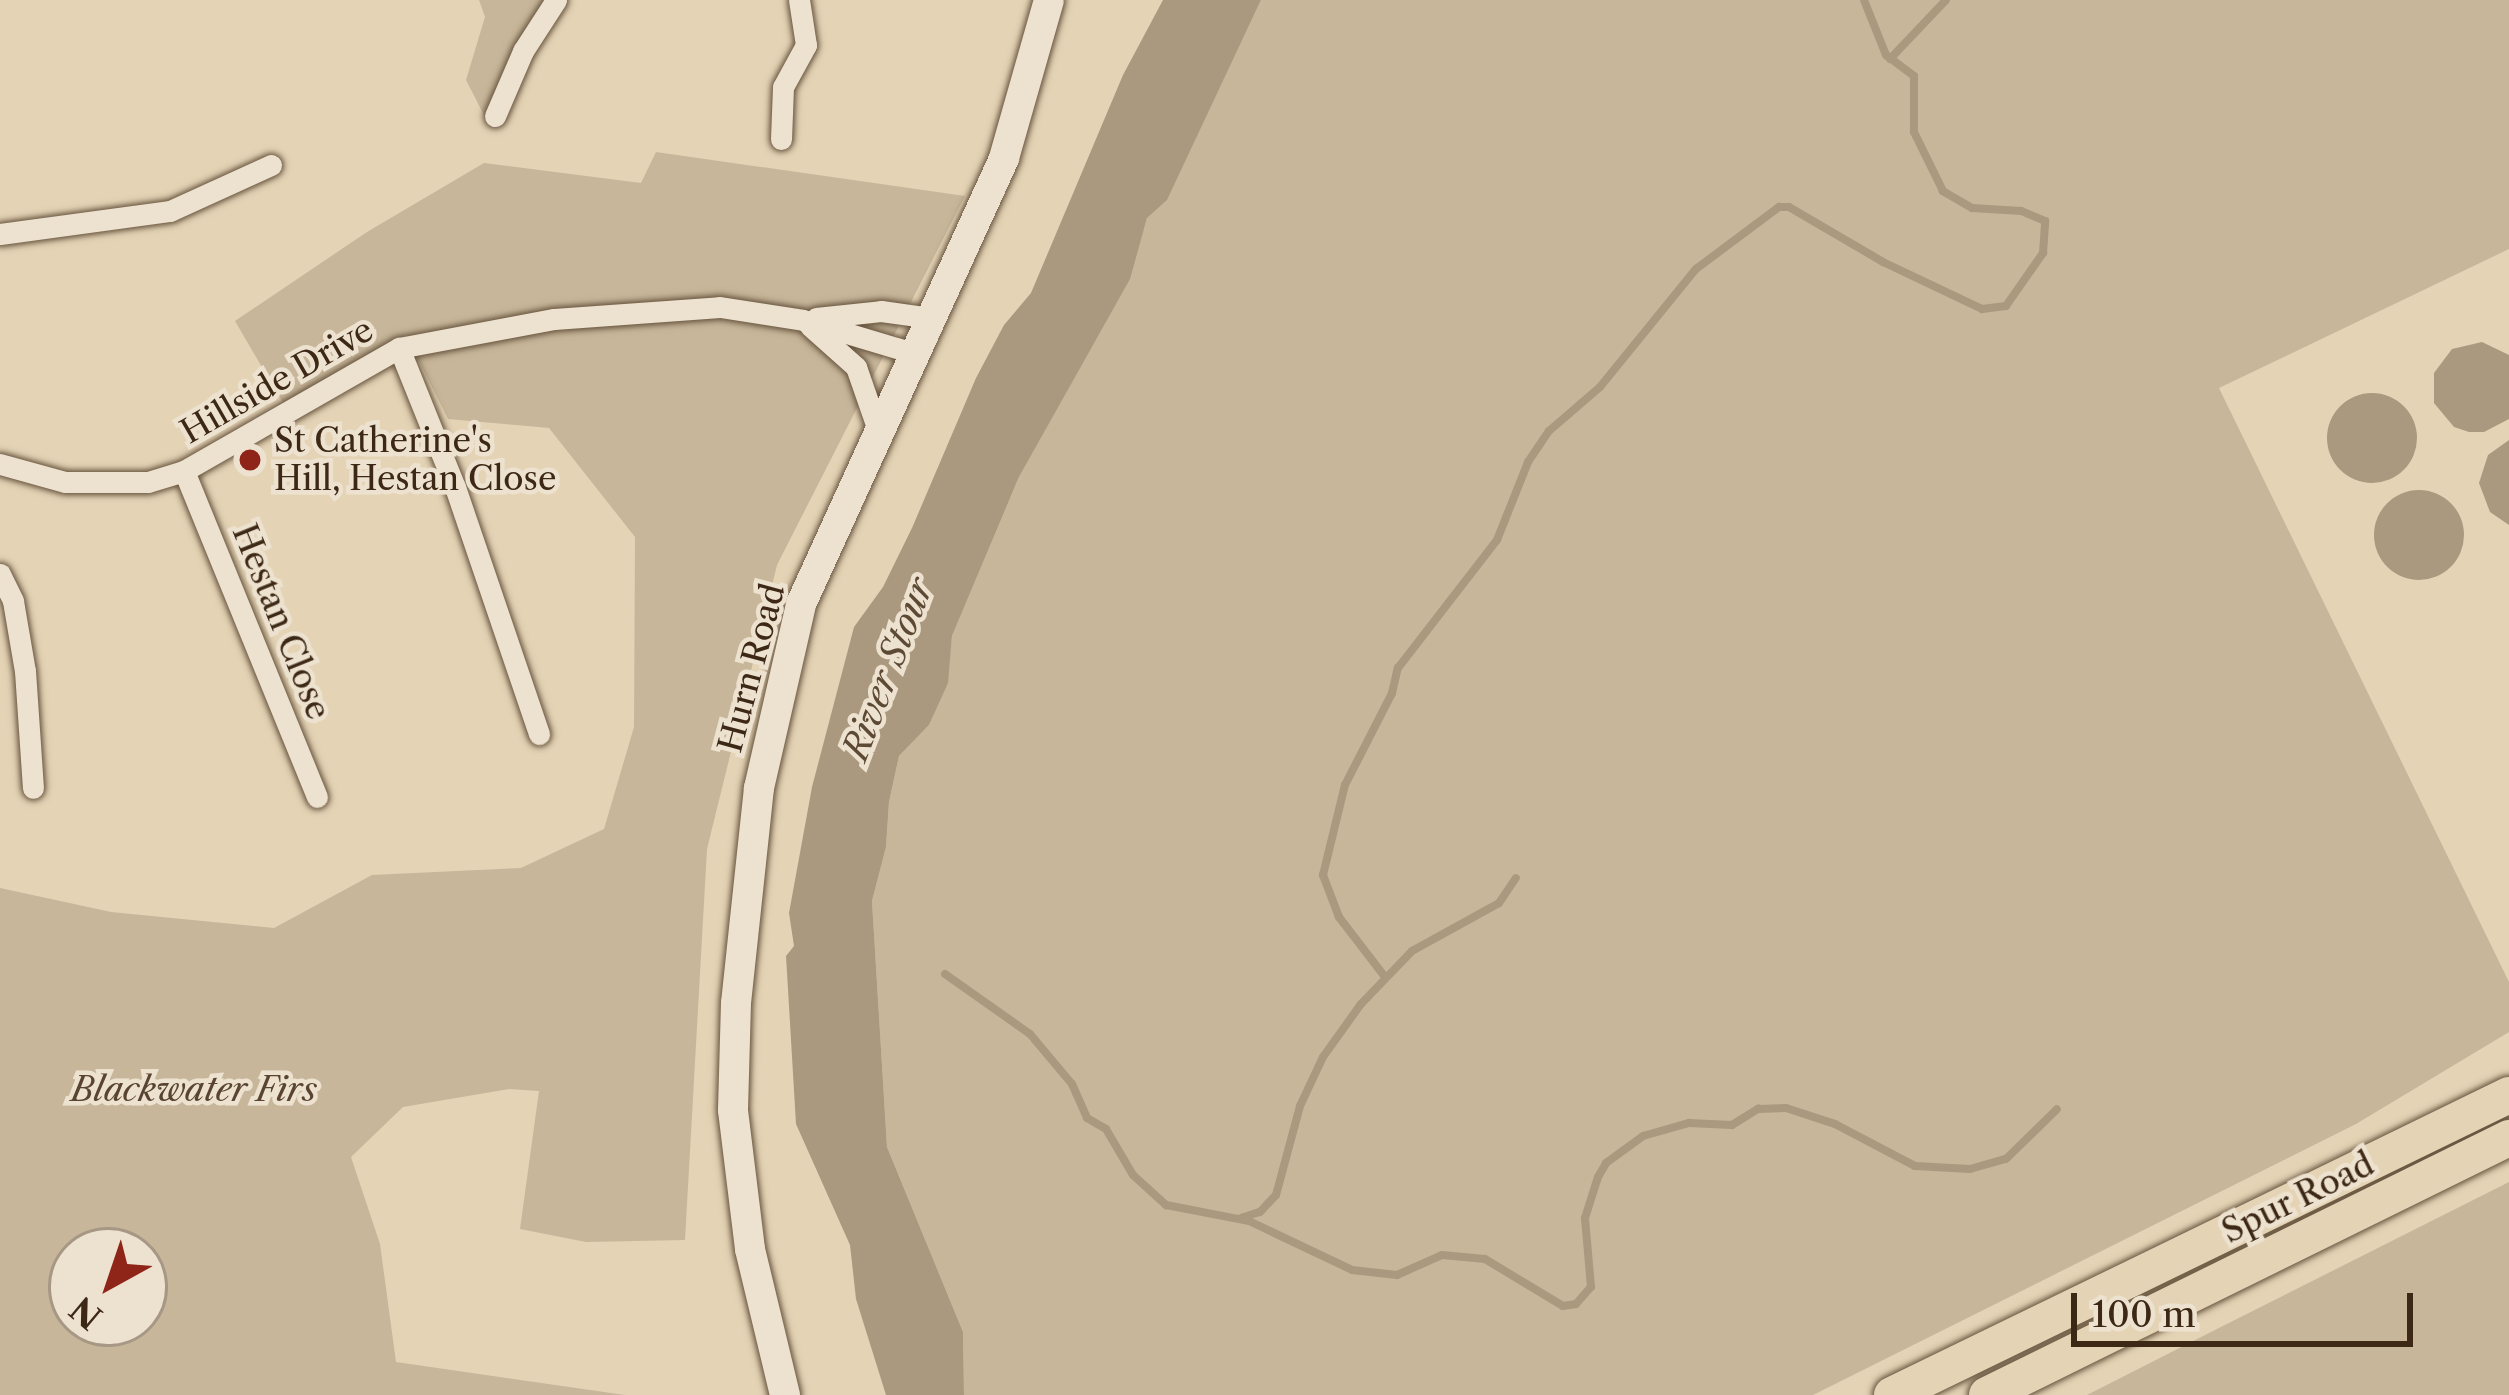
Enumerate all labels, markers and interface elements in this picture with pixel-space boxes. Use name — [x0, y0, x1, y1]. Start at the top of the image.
street label: Hillside Drive — [174, 310, 380, 452]
place label: St Catherine's Hill, Hestan Close — [274, 421, 556, 499]
marker: St Catherine's Hill, Hestan Close — [237, 447, 263, 473]
street label: Hestan Close — [224, 519, 338, 725]
water label: River Stour — [834, 572, 942, 766]
street label: Hurn Road — [710, 579, 794, 757]
park label: Blackwater Firs — [71, 1070, 317, 1110]
street label: Spur Road — [2215, 1144, 2381, 1252]
north arrow — [48, 1227, 168, 1347]
scale bar — [2077, 1269, 2419, 1343]
text: N — [62, 1288, 111, 1338]
text: 100 m — [2092, 1292, 2196, 1336]

